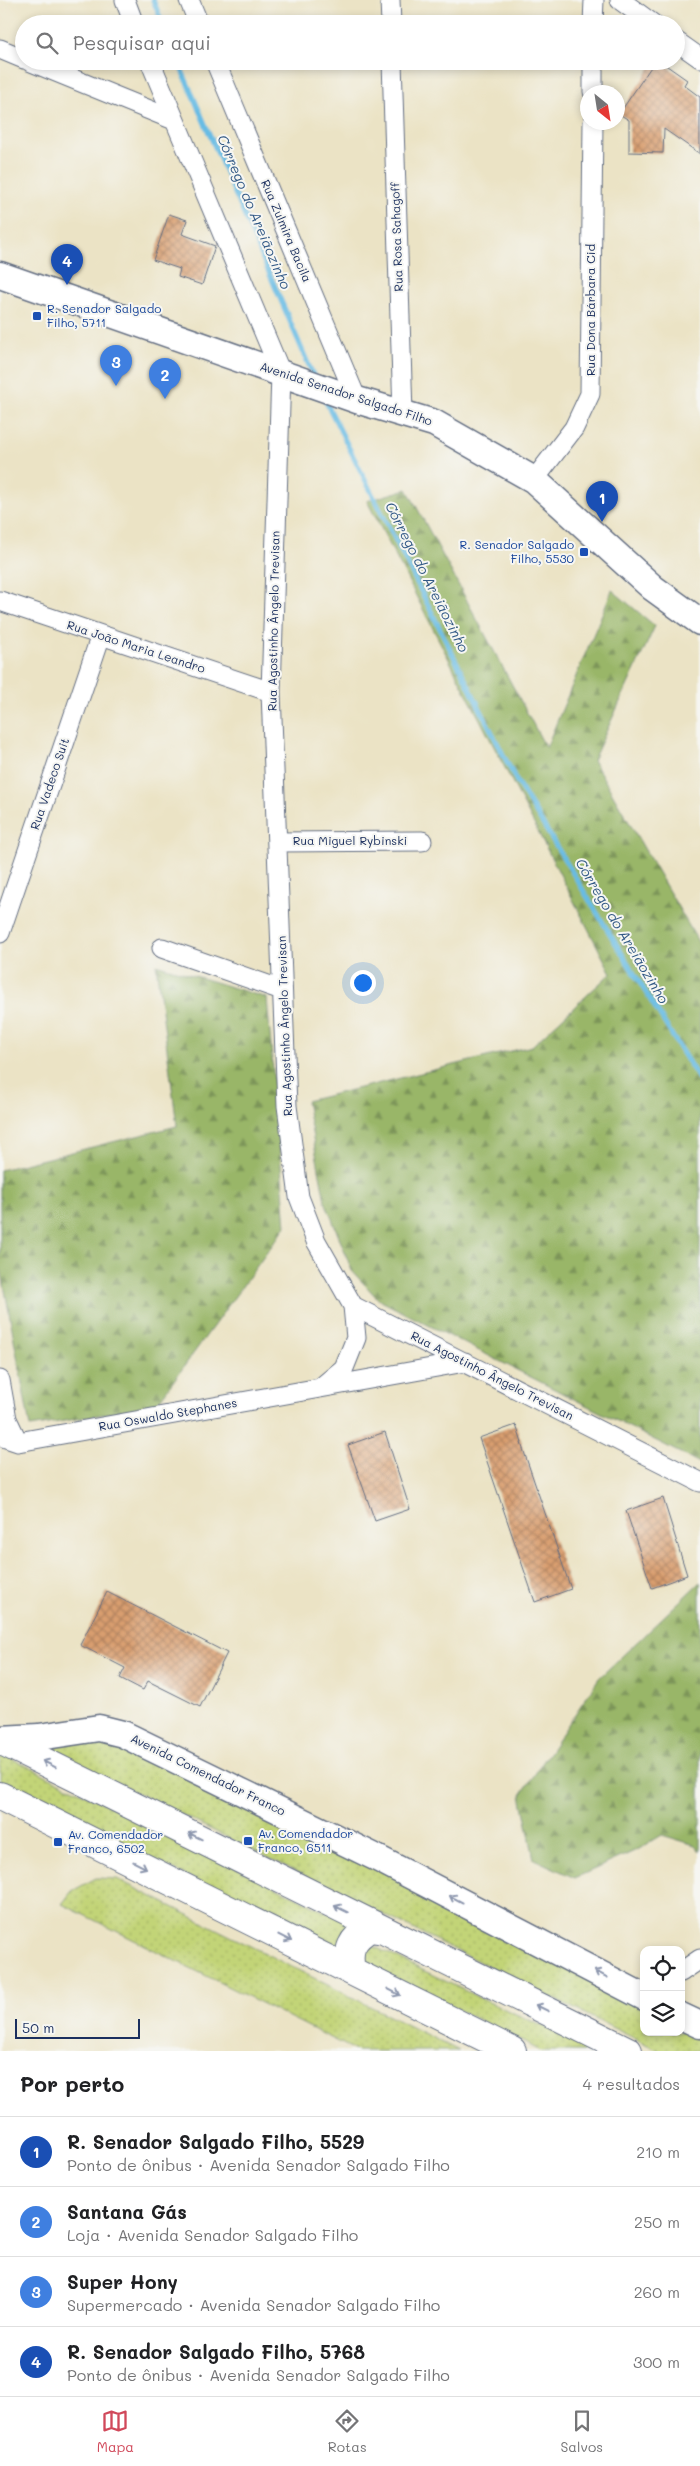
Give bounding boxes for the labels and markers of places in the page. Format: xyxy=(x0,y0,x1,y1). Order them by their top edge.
pin: 4 xyxy=(51,244,83,285)
place label: R. Senador Salgado Filho, 5711 xyxy=(47,300,161,330)
marker: R. Senador Salgado Filho, 5711 xyxy=(31,310,43,322)
pin: 3 xyxy=(100,345,132,386)
pin: 2 xyxy=(149,358,181,399)
pin: 1 xyxy=(586,481,618,522)
place label: R. Senador Salgado Filho, 5530 xyxy=(460,536,575,566)
marker: R. Senador Salgado Filho, 5530 xyxy=(578,546,590,558)
place label: Av. Comendador Franco, 6511 xyxy=(258,1825,353,1855)
place label: Av. Comendador Franco, 6502 xyxy=(68,1826,163,1856)
marker: Av. Comendador Franco, 6511 xyxy=(242,1835,254,1847)
marker: Av. Comendador Franco, 6502 xyxy=(52,1836,64,1848)

